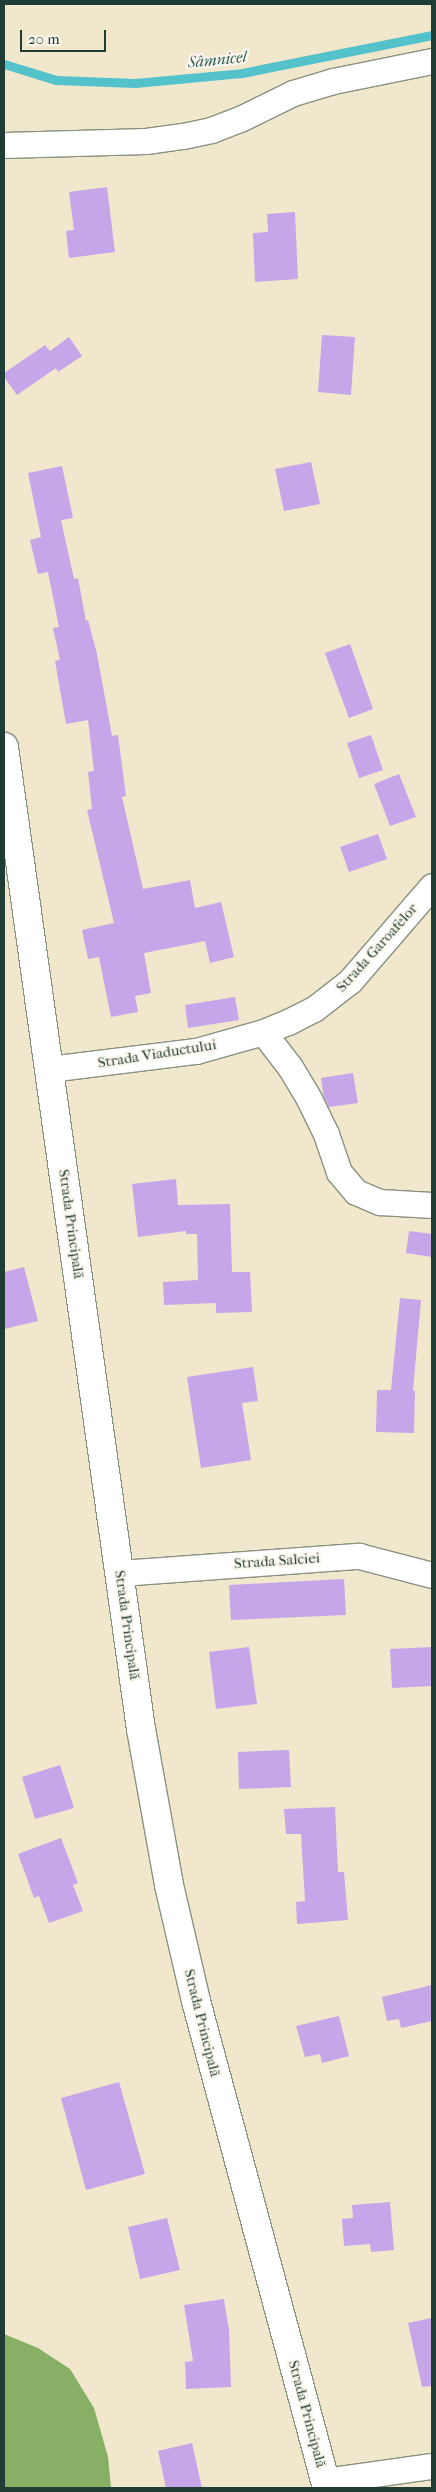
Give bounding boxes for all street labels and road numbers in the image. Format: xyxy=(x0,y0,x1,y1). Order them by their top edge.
street label: Strada Garoafelor xyxy=(332,900,422,996)
street label: Strada Viaductului xyxy=(96,1036,218,1072)
street label: Strada Principală xyxy=(54,1168,88,1280)
street label: Strada Salciei xyxy=(233,1549,321,1573)
street label: Strada Principală xyxy=(110,1569,144,1681)
street label: Strada Principală xyxy=(180,1967,224,2079)
street label: Strada Principală xyxy=(284,2358,330,2470)

